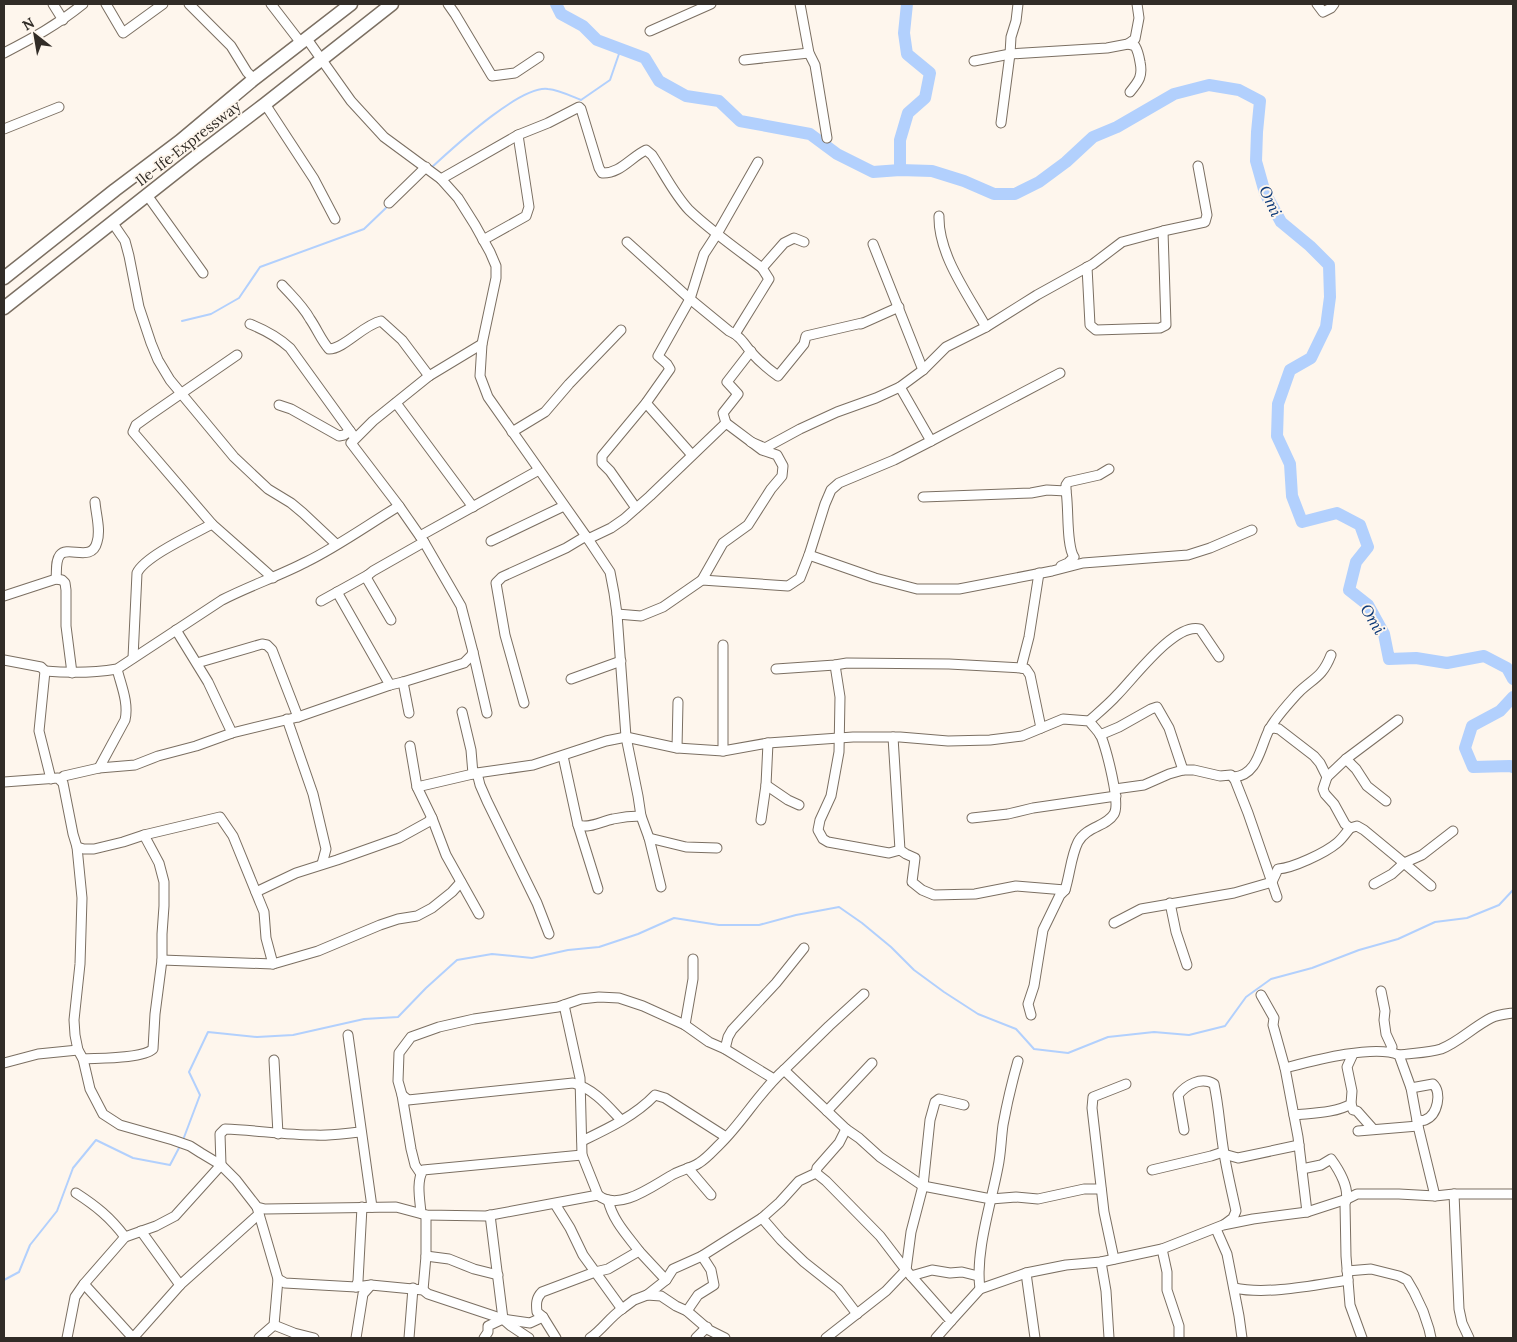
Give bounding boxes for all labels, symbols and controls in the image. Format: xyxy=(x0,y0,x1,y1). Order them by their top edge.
north arrow xyxy=(10,10,60,60)
text: N xyxy=(19,13,38,34)
street label: Ile-Ife Expressway xyxy=(132,96,244,190)
water label: Omi xyxy=(1255,182,1287,220)
water label: Omi xyxy=(1356,600,1390,638)

